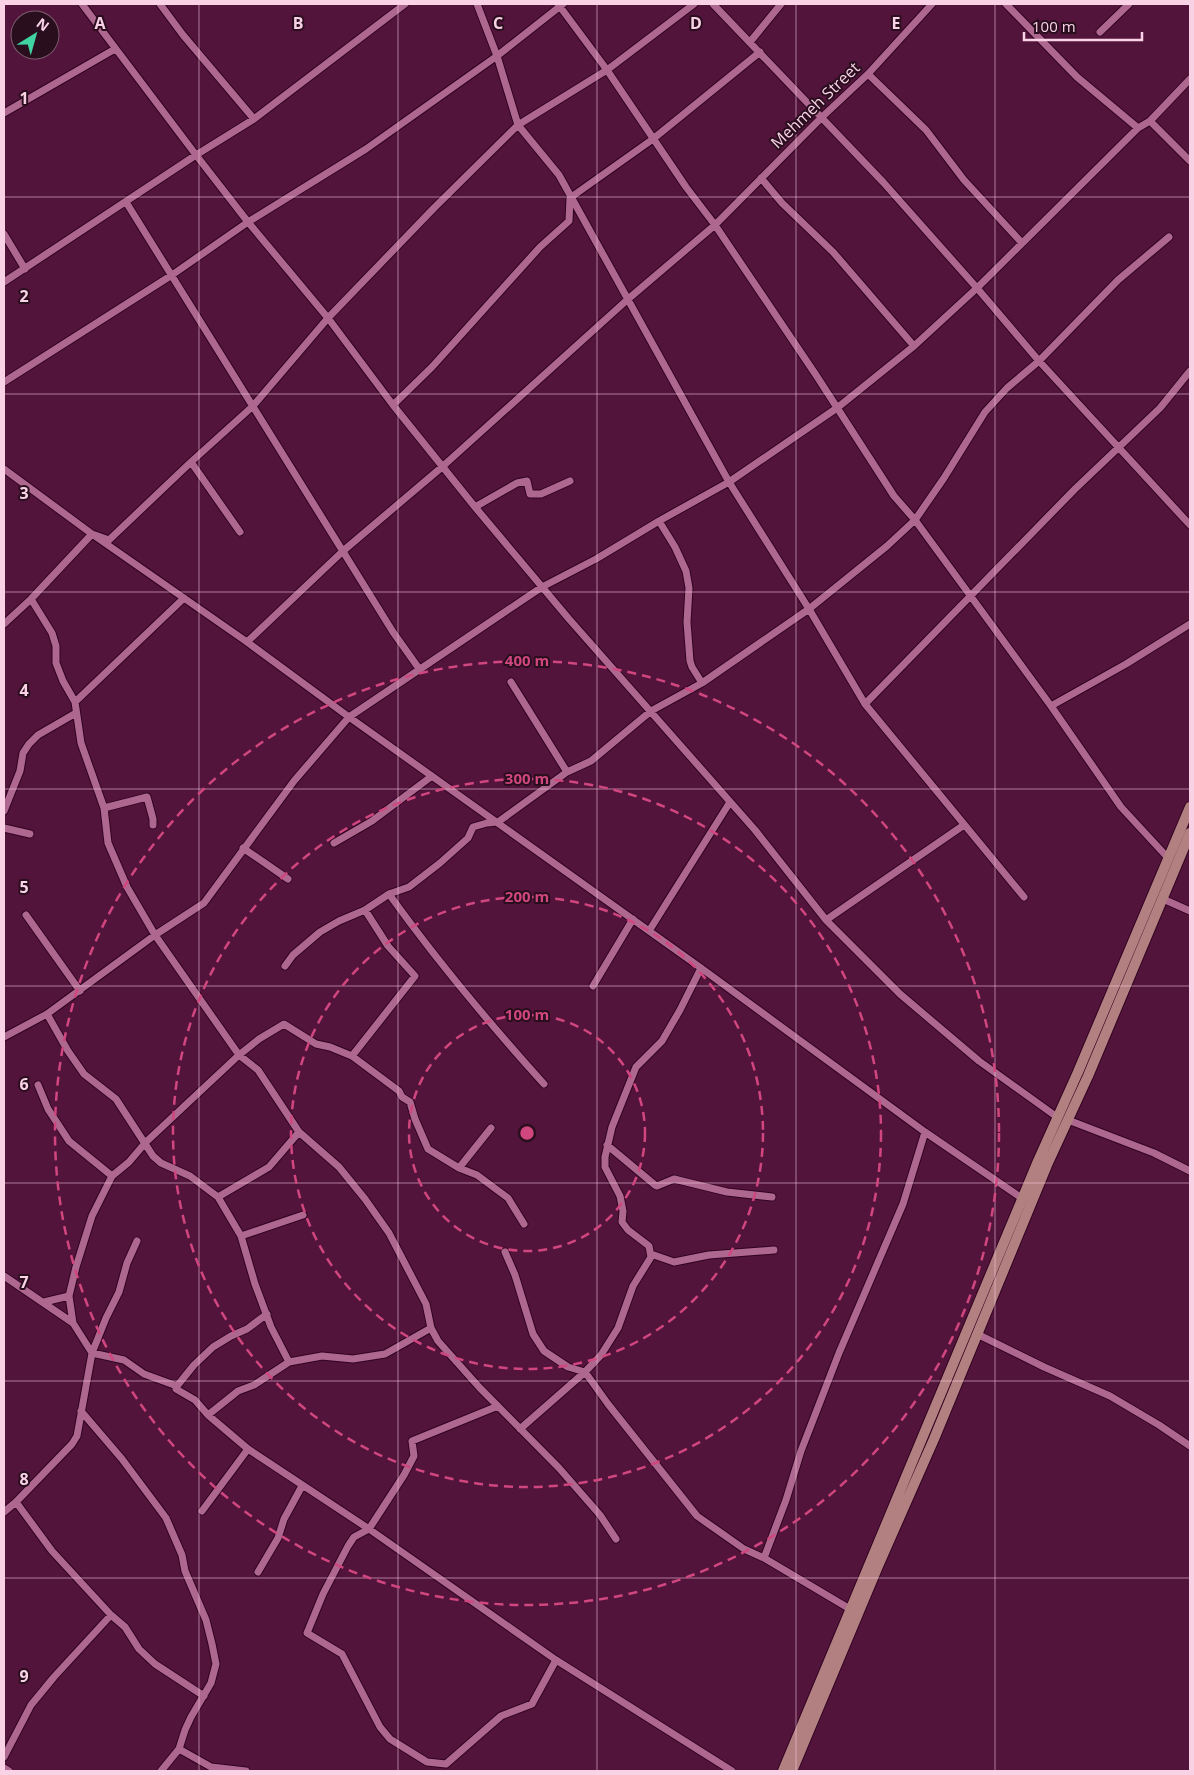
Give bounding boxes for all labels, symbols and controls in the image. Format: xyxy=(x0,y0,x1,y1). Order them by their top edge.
north arrow xyxy=(10,10,60,60)
scale bar xyxy=(1024,10,1142,42)
text: A xyxy=(94,12,106,34)
text: B xyxy=(293,12,303,34)
text: C xyxy=(493,12,503,34)
text: D xyxy=(690,12,702,34)
text: E xyxy=(892,12,901,34)
text: N xyxy=(33,13,53,35)
text: 100 m xyxy=(1032,16,1076,36)
street label: Mehmeh Street xyxy=(766,57,864,153)
text: 1 xyxy=(19,87,29,109)
text: 2 xyxy=(19,285,29,307)
text: 3 xyxy=(19,482,29,504)
text: 400 m xyxy=(505,650,549,670)
text: 4 xyxy=(19,679,29,701)
text: 300 m xyxy=(505,768,549,788)
text: 5 xyxy=(19,876,29,898)
text: 200 m xyxy=(505,886,549,906)
text: 100 m xyxy=(505,1004,549,1024)
text: 6 xyxy=(19,1073,29,1095)
centre of rings xyxy=(518,1124,536,1142)
text: 7 xyxy=(19,1271,29,1293)
text: 8 xyxy=(19,1468,29,1490)
text: 9 xyxy=(19,1665,29,1687)

